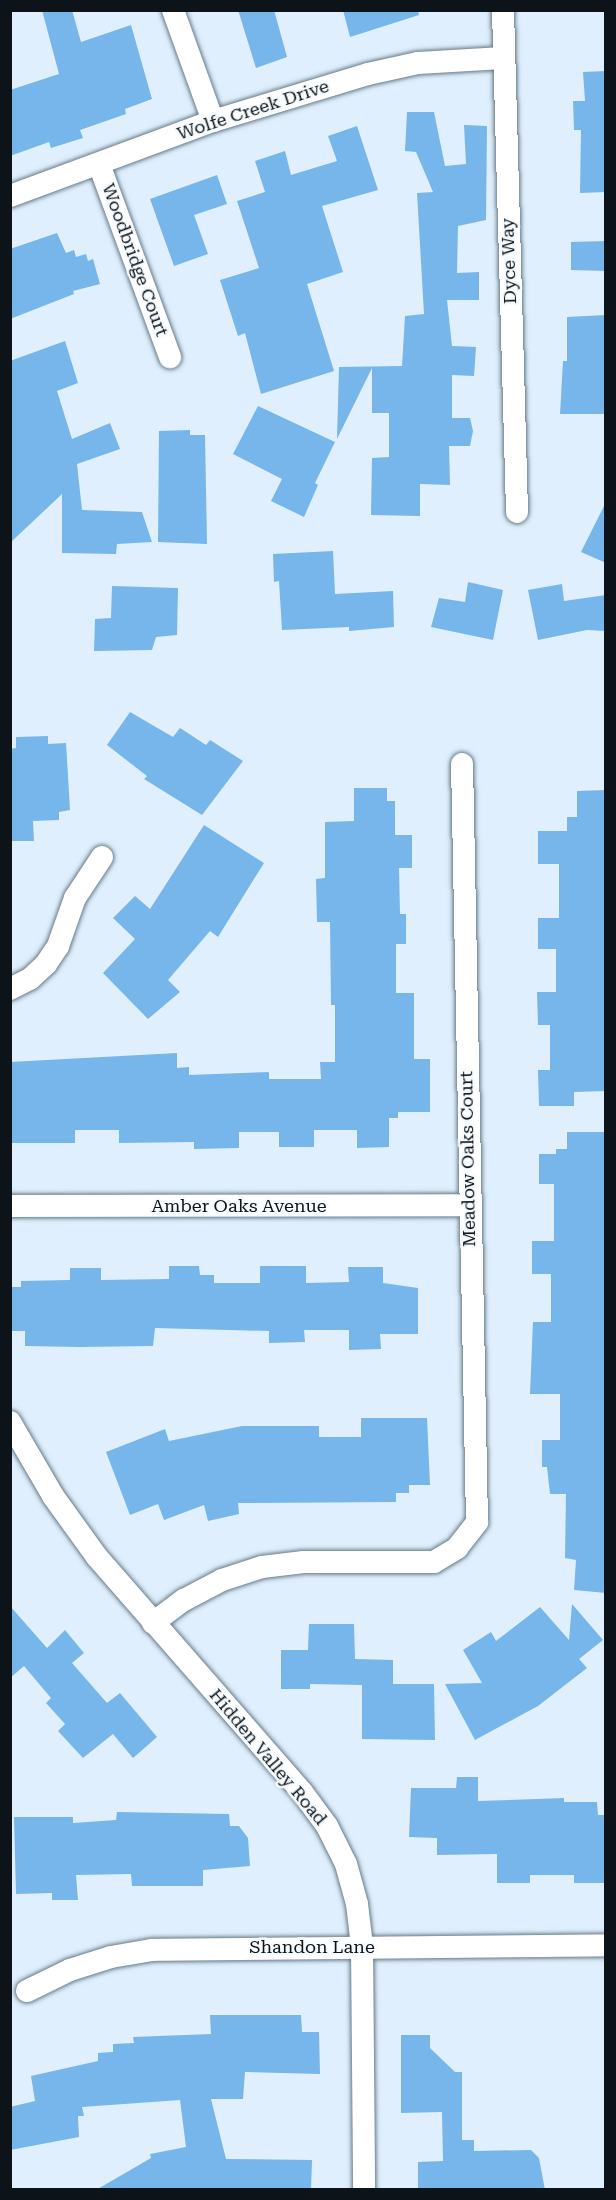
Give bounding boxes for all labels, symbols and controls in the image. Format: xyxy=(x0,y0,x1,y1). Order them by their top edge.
street label: Wolfe Creek Drive xyxy=(174,75,332,145)
street label: Woodbridge Court xyxy=(97,181,173,339)
street label: Dyce Way xyxy=(497,218,521,304)
street label: Meadow Oaks Court xyxy=(456,1071,480,1247)
street label: Amber Oaks Avenue xyxy=(151,1195,327,1217)
street label: Hidden Valley Road xyxy=(205,1684,331,1830)
street label: Shandon Lane xyxy=(249,1936,375,1958)

